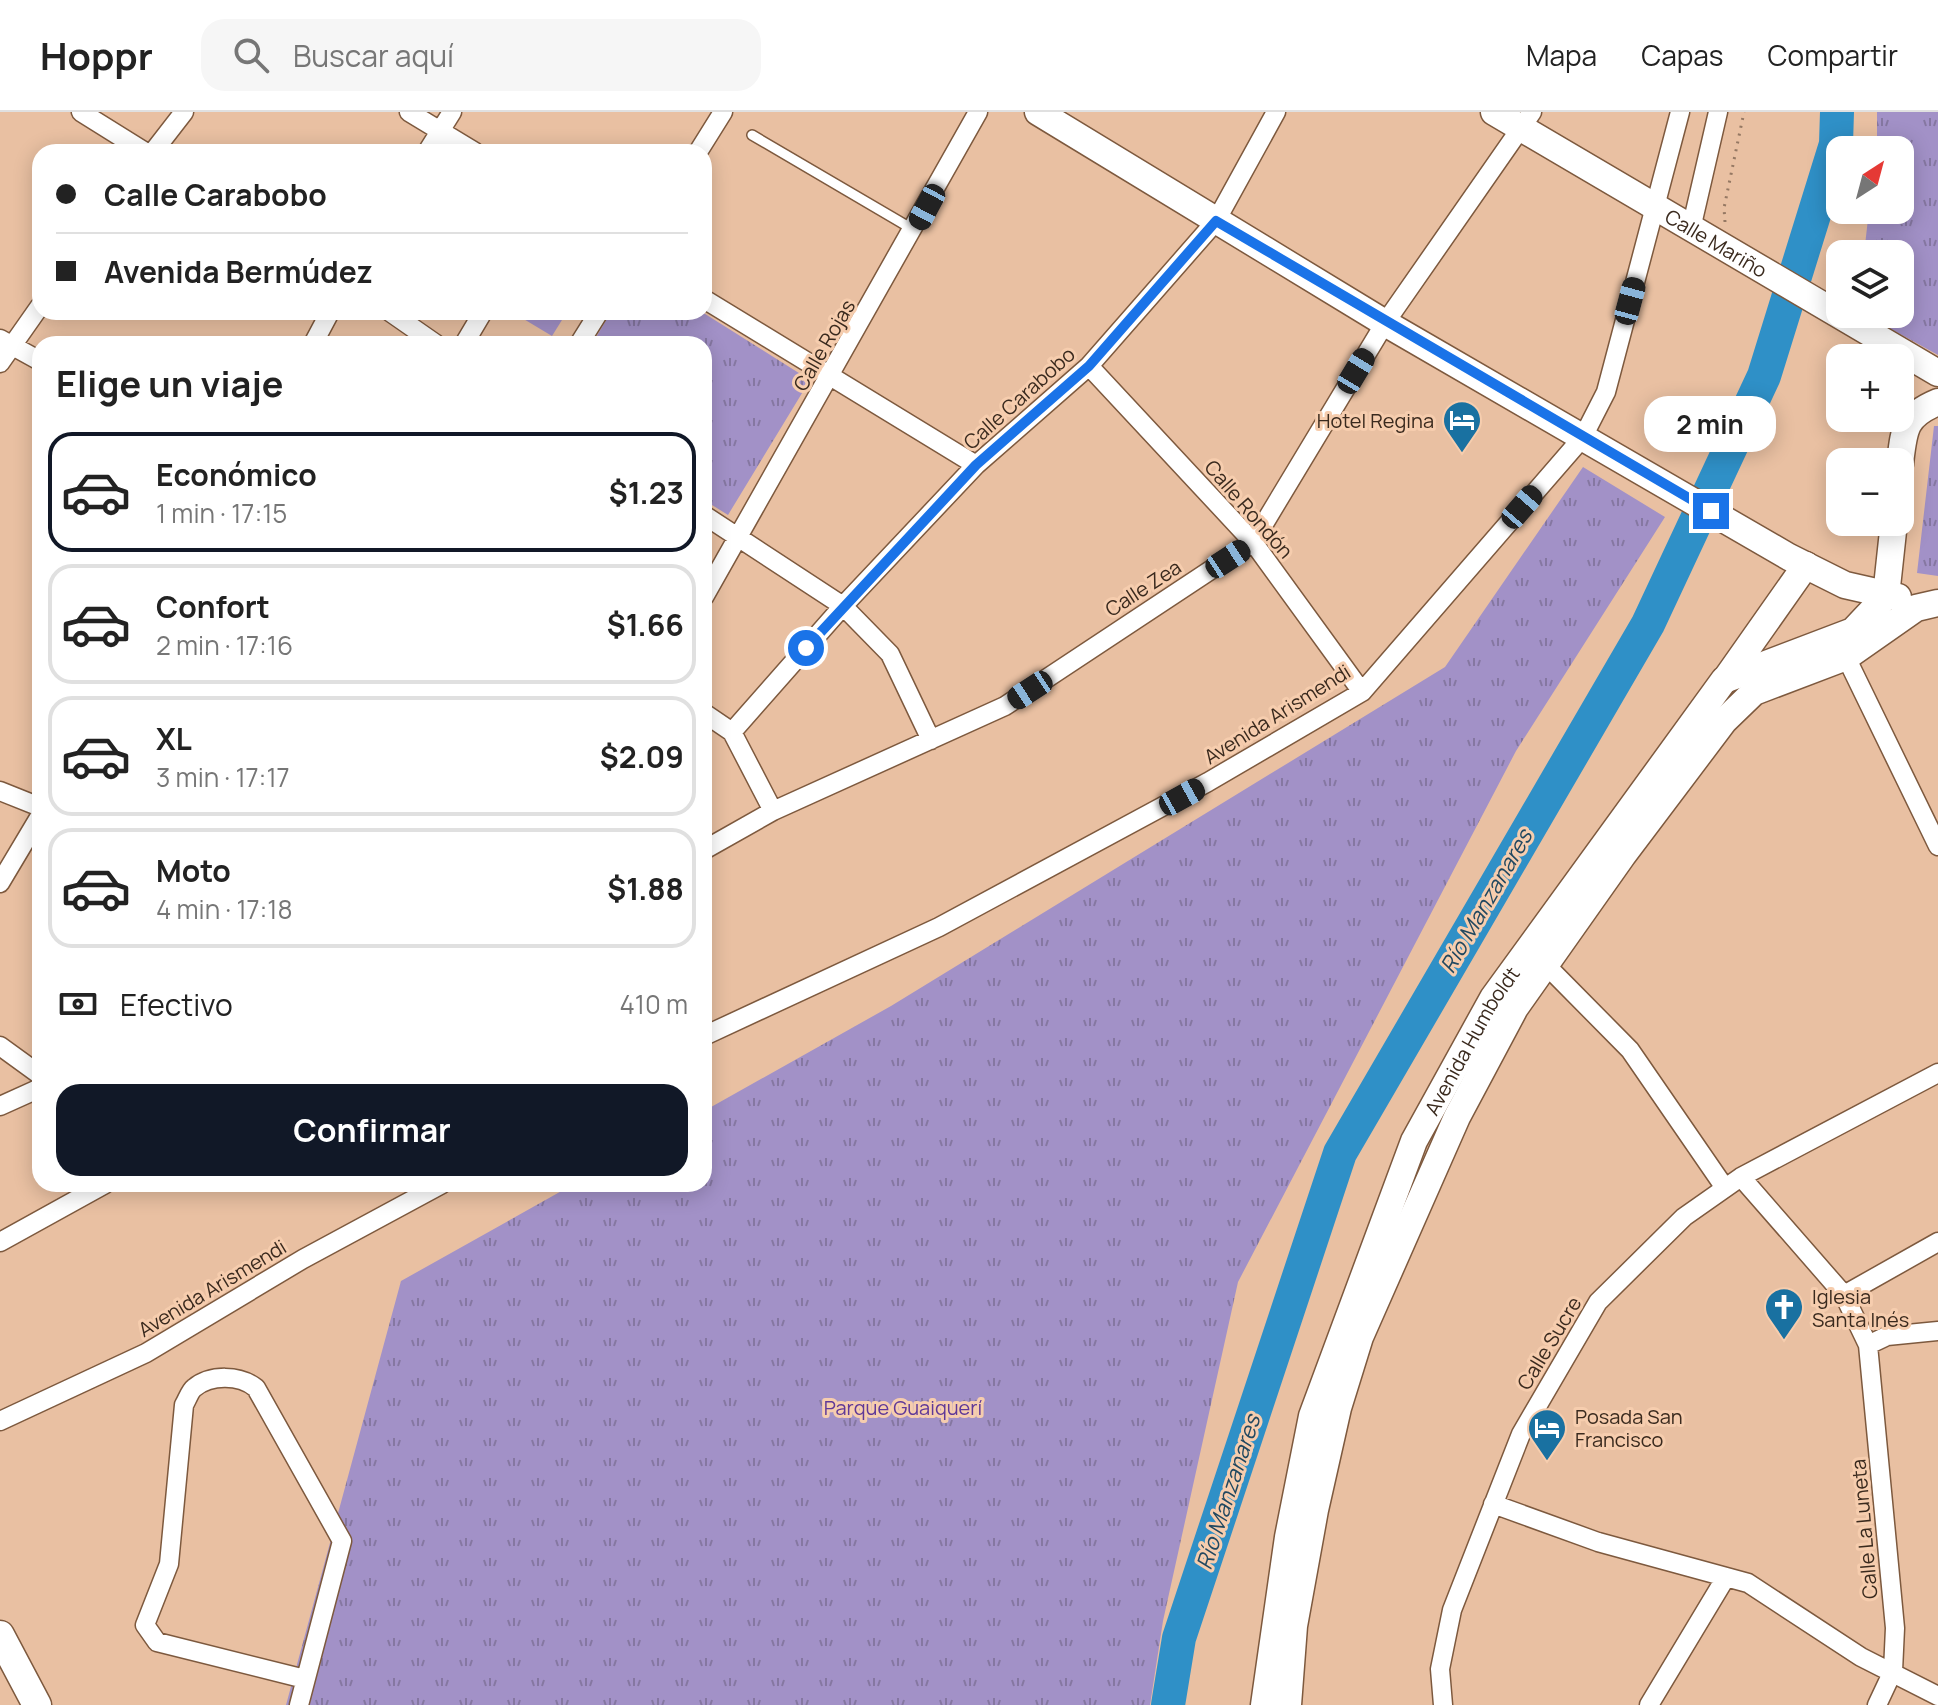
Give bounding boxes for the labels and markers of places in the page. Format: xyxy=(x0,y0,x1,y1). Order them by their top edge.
hotel icon: Hotel Regina xyxy=(1441,399,1483,454)
place label: Hotel Regina xyxy=(1317,407,1434,434)
place label: Iglesia Santa Inés xyxy=(1812,1283,1909,1333)
church icon: Iglesia Santa Inés xyxy=(1763,1286,1805,1341)
place label: Posada San Francisco xyxy=(1575,1403,1683,1453)
hotel icon: Posada San Francisco xyxy=(1526,1407,1568,1462)

